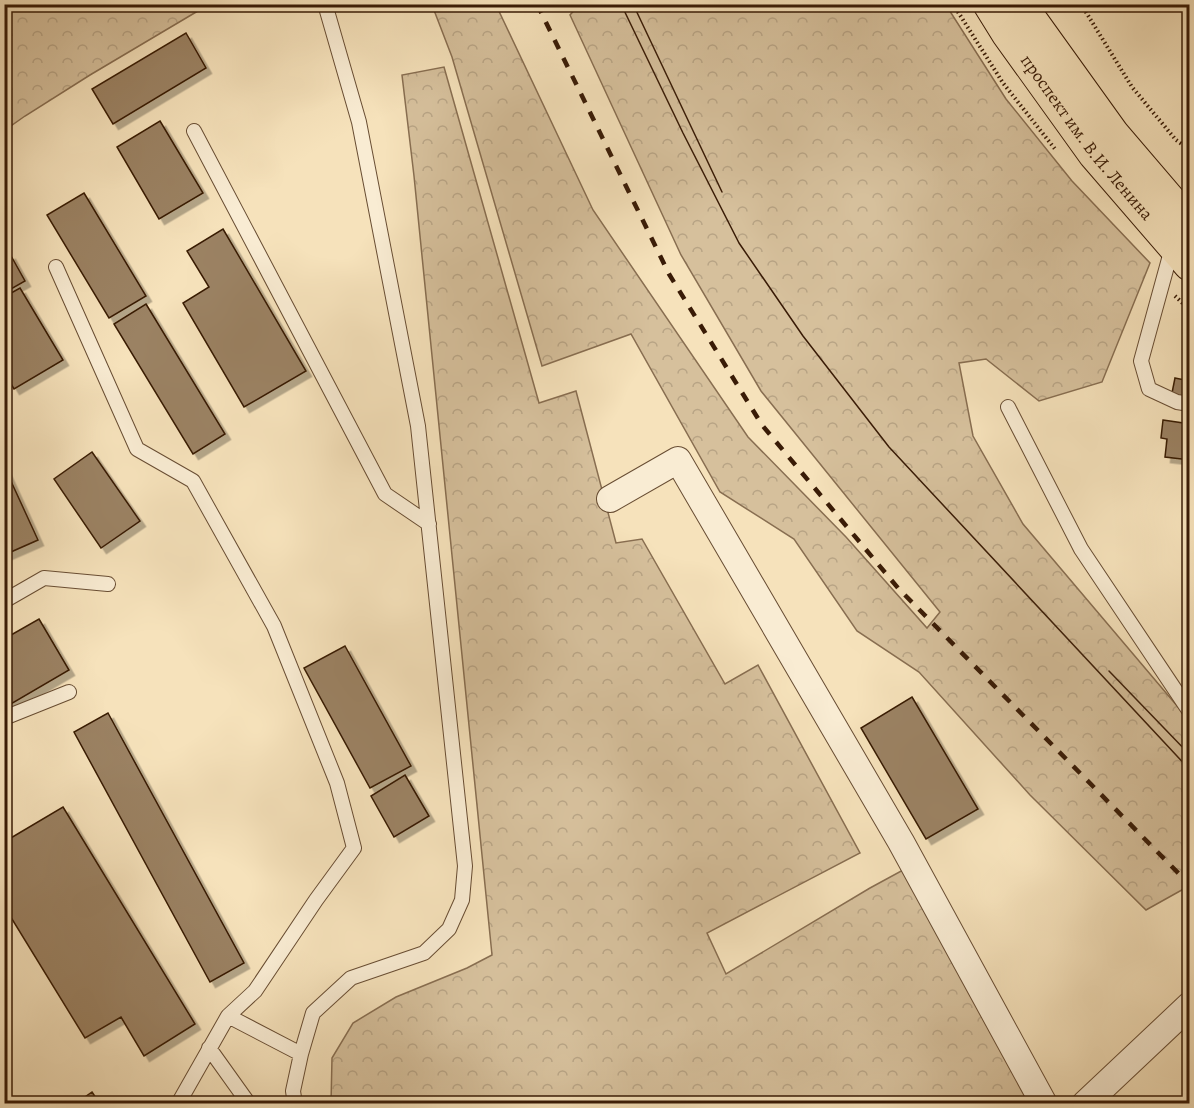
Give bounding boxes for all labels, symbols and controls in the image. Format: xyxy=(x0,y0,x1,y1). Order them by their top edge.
street label: проспект им. В.И. Ленина xyxy=(1015,49,1159,226)

